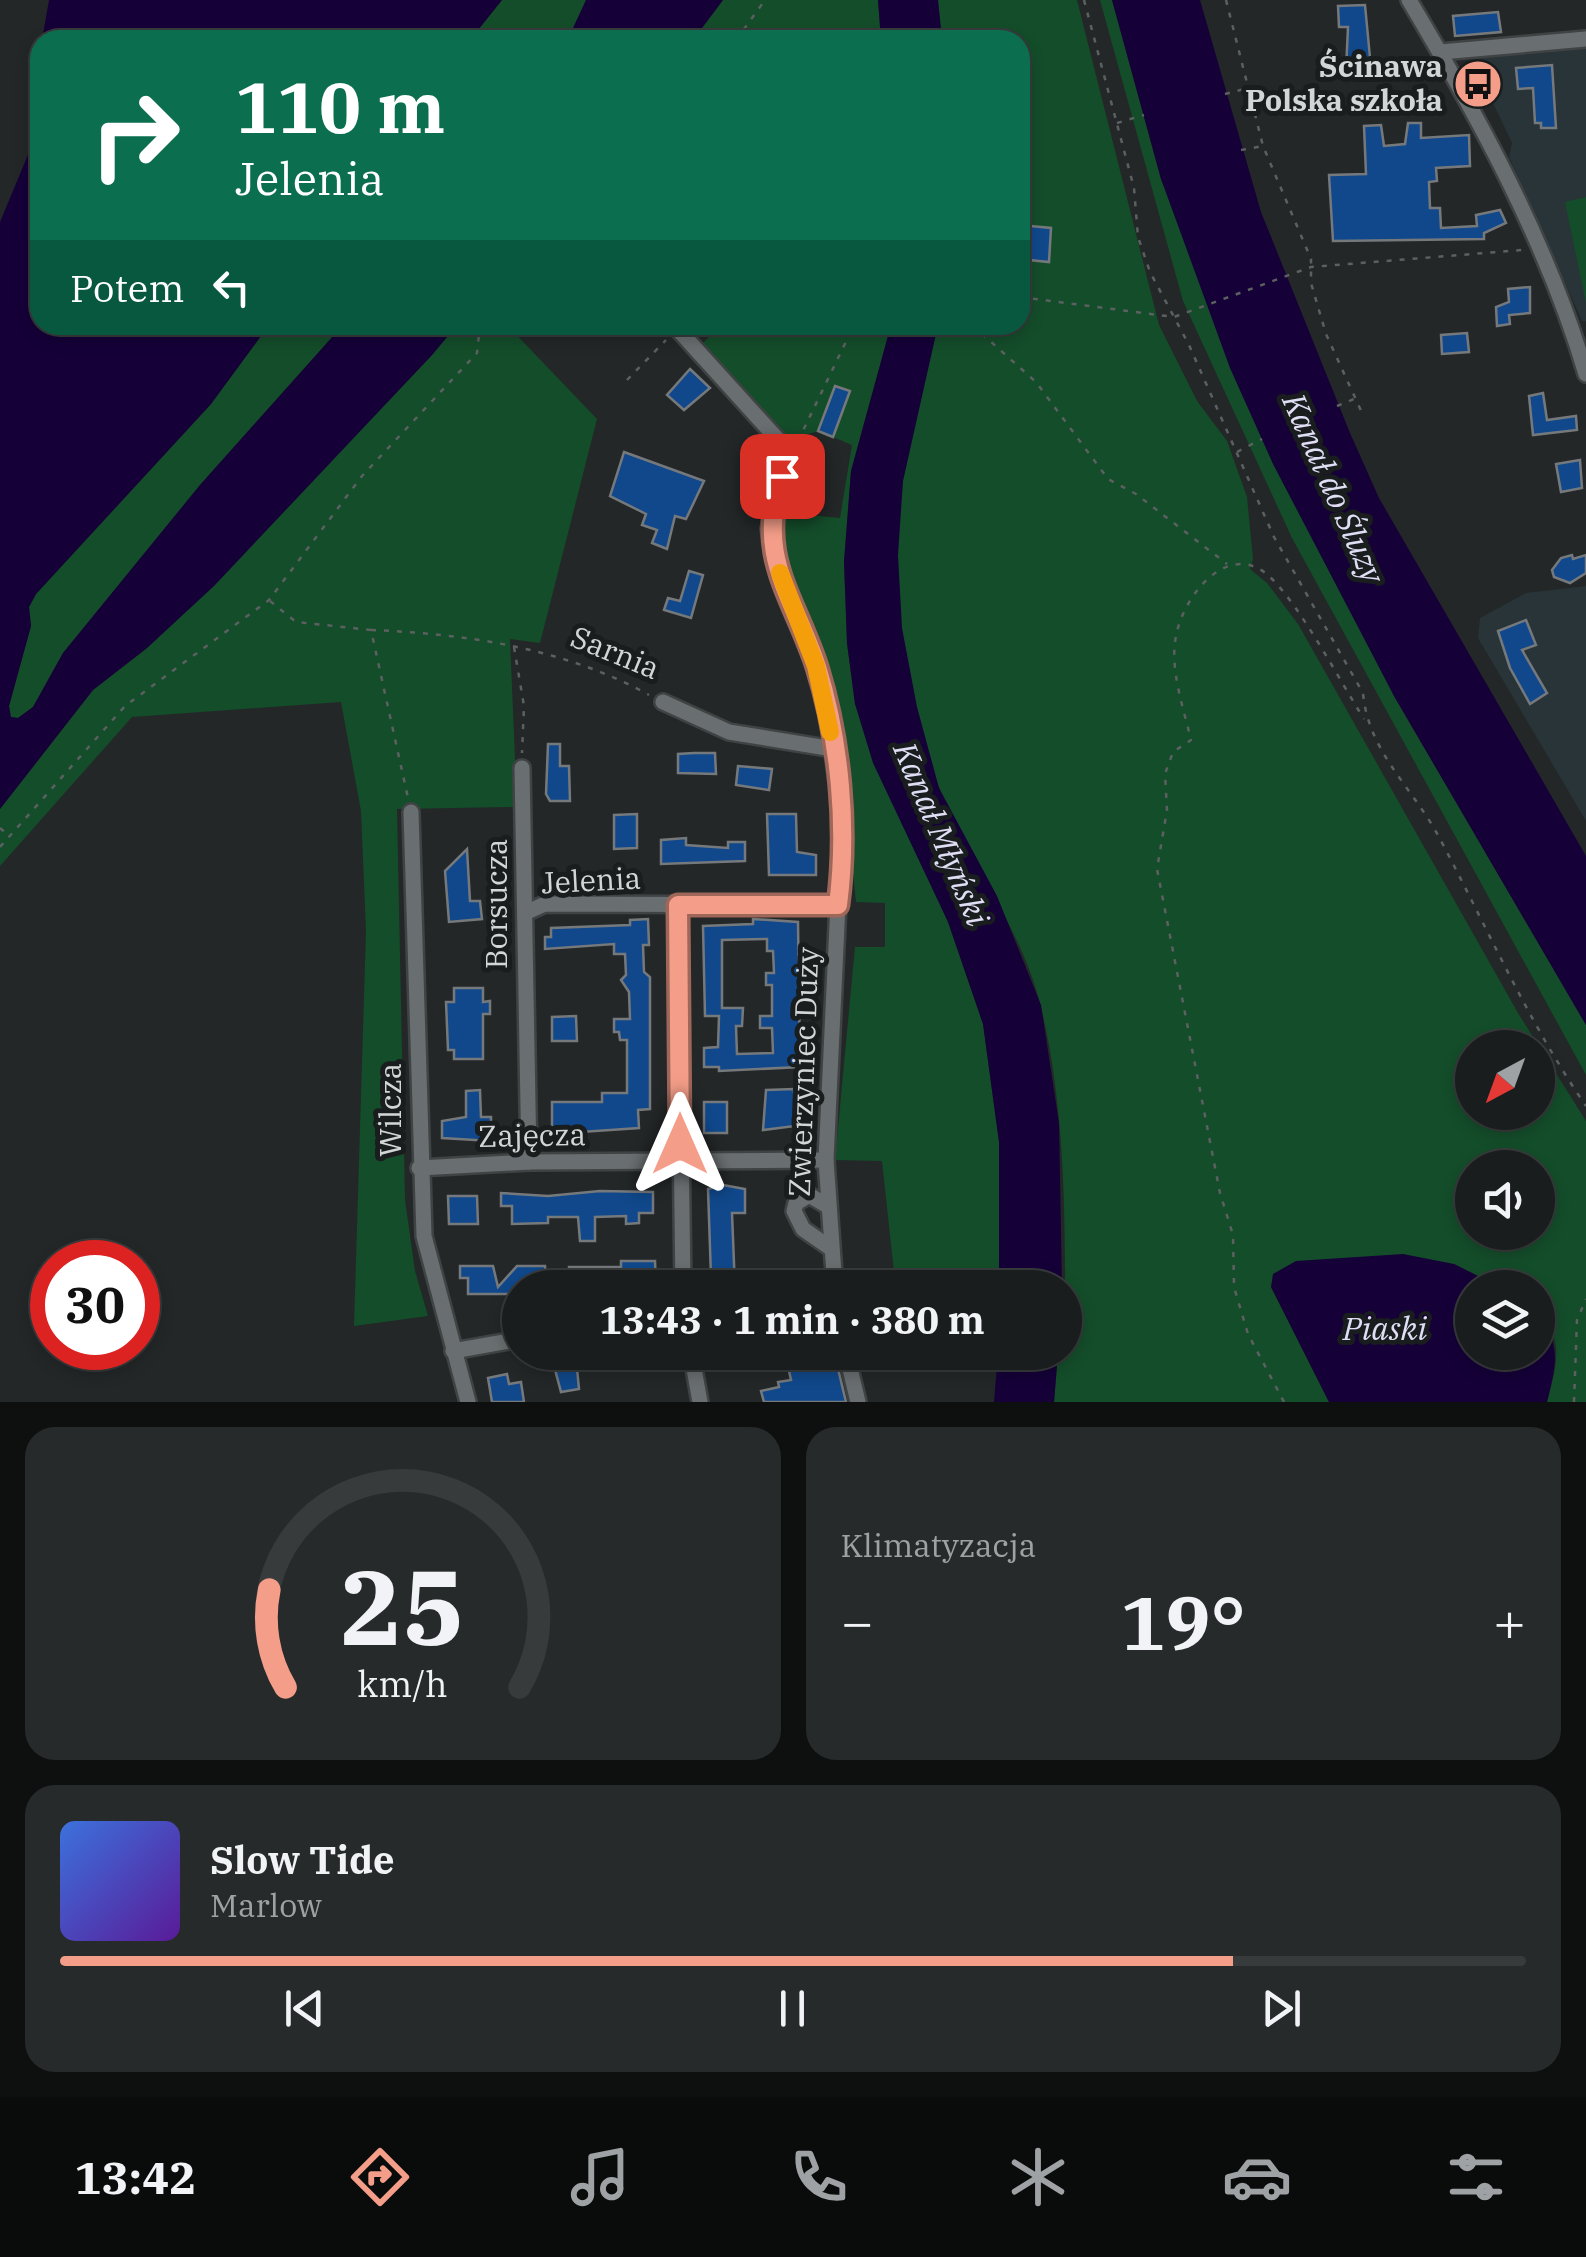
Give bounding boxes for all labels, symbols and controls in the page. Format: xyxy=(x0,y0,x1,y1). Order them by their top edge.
place label: Ścinawa Polska szkoła xyxy=(1245,46,1443,119)
bus stop icon: Ścinawa Polska szkoła xyxy=(1452,58,1504,110)
text: 110 m xyxy=(235,61,445,152)
icon: right xyxy=(70,70,200,200)
text: Jelenia xyxy=(235,149,384,207)
icon: left xyxy=(204,260,259,315)
text: Potem xyxy=(70,263,184,312)
water label: Kanał do Śluzy xyxy=(1273,385,1395,591)
pin xyxy=(740,434,825,519)
icon: arrive xyxy=(755,449,810,504)
street label: Sarnia xyxy=(565,616,666,687)
water label: Kanał Młyński xyxy=(884,735,1000,932)
street label: Borsucza xyxy=(476,839,515,969)
street label: Jelenia xyxy=(540,857,642,902)
street label: Zwierzyniec Duży xyxy=(779,946,826,1198)
north arrow xyxy=(1455,1030,1555,1130)
map controls xyxy=(1455,1030,1555,1370)
street label: Wilcza xyxy=(370,1063,409,1157)
position arrow xyxy=(628,1092,732,1196)
street label: Zajęcza xyxy=(478,1114,586,1155)
button: sound xyxy=(1455,1150,1555,1250)
speed limit sign: 30 xyxy=(30,1240,160,1370)
button: layers xyxy=(1455,1270,1555,1370)
text: 13:43 · 1 min · 380 m xyxy=(599,1295,985,1344)
water label: Piaski xyxy=(1342,1307,1428,1349)
text: Klimatyzacja xyxy=(841,1524,1036,1566)
text: 25 xyxy=(340,1538,465,1674)
text: 19° xyxy=(1121,1573,1246,1671)
text: − xyxy=(841,1586,874,1657)
text: + xyxy=(1493,1586,1526,1657)
text: km/h xyxy=(358,1660,448,1707)
text: Slow Tide xyxy=(210,1835,395,1884)
text: Marlow xyxy=(210,1884,322,1926)
icon: previous xyxy=(277,1981,332,2036)
icon: pause xyxy=(765,1981,820,2036)
icon: next xyxy=(1254,1981,1309,2036)
icon: directions xyxy=(345,2142,415,2212)
icon: music xyxy=(565,2142,635,2212)
icon: phone xyxy=(784,2142,854,2212)
icon: climate xyxy=(1003,2142,1073,2212)
icon: car xyxy=(1222,2142,1292,2212)
icon: filters xyxy=(1441,2142,1511,2212)
text: 13:42 xyxy=(75,2148,196,2206)

